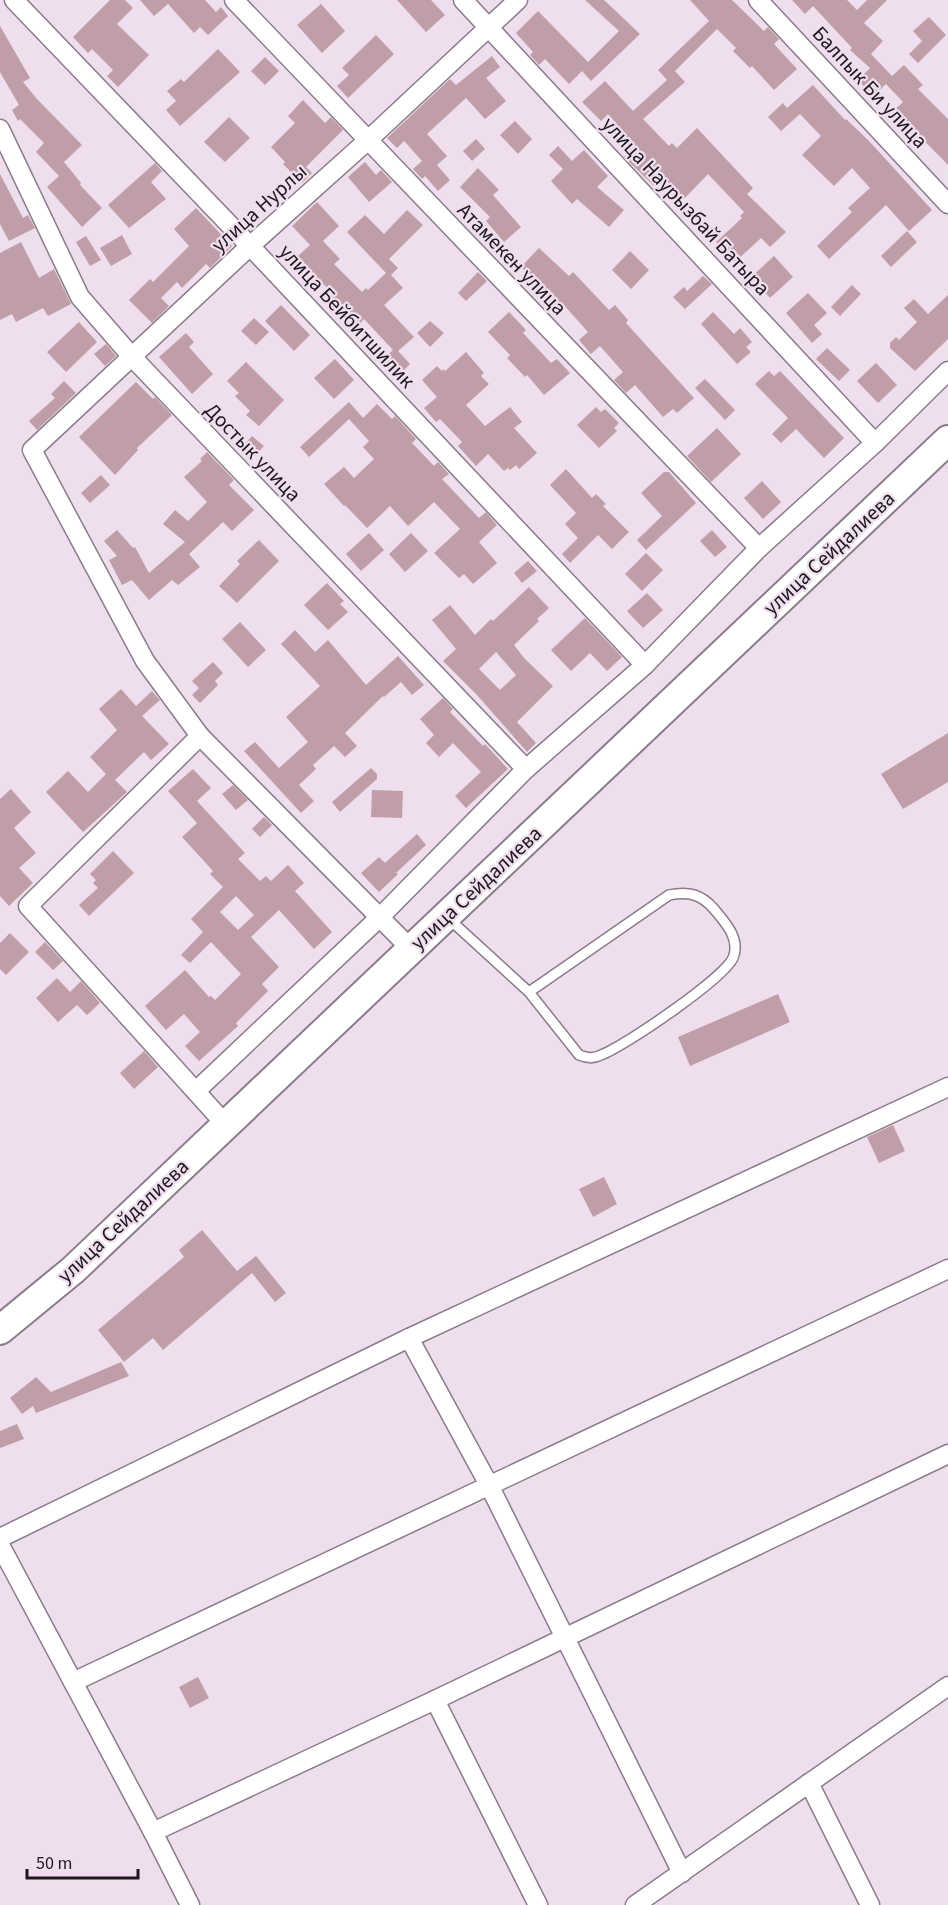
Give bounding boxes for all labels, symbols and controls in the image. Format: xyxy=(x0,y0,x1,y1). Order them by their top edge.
street label: Балпык Би улица xyxy=(805,19,935,155)
street label: улица Наурызбай Батыра xyxy=(595,110,777,302)
street label: улица Нурлы xyxy=(204,157,314,259)
street label: Атамекен улица xyxy=(450,196,574,322)
street label: улица Бейбитшилик xyxy=(272,237,422,395)
street label: Достык улица xyxy=(198,396,308,508)
street label: улица Сейдалиева xyxy=(757,484,901,622)
street label: улица Сейдалиева xyxy=(404,819,548,957)
street label: улица Сейдалиева xyxy=(51,1152,195,1290)
scale bar xyxy=(27,1842,138,1880)
text: 50 m xyxy=(36,1851,72,1876)

